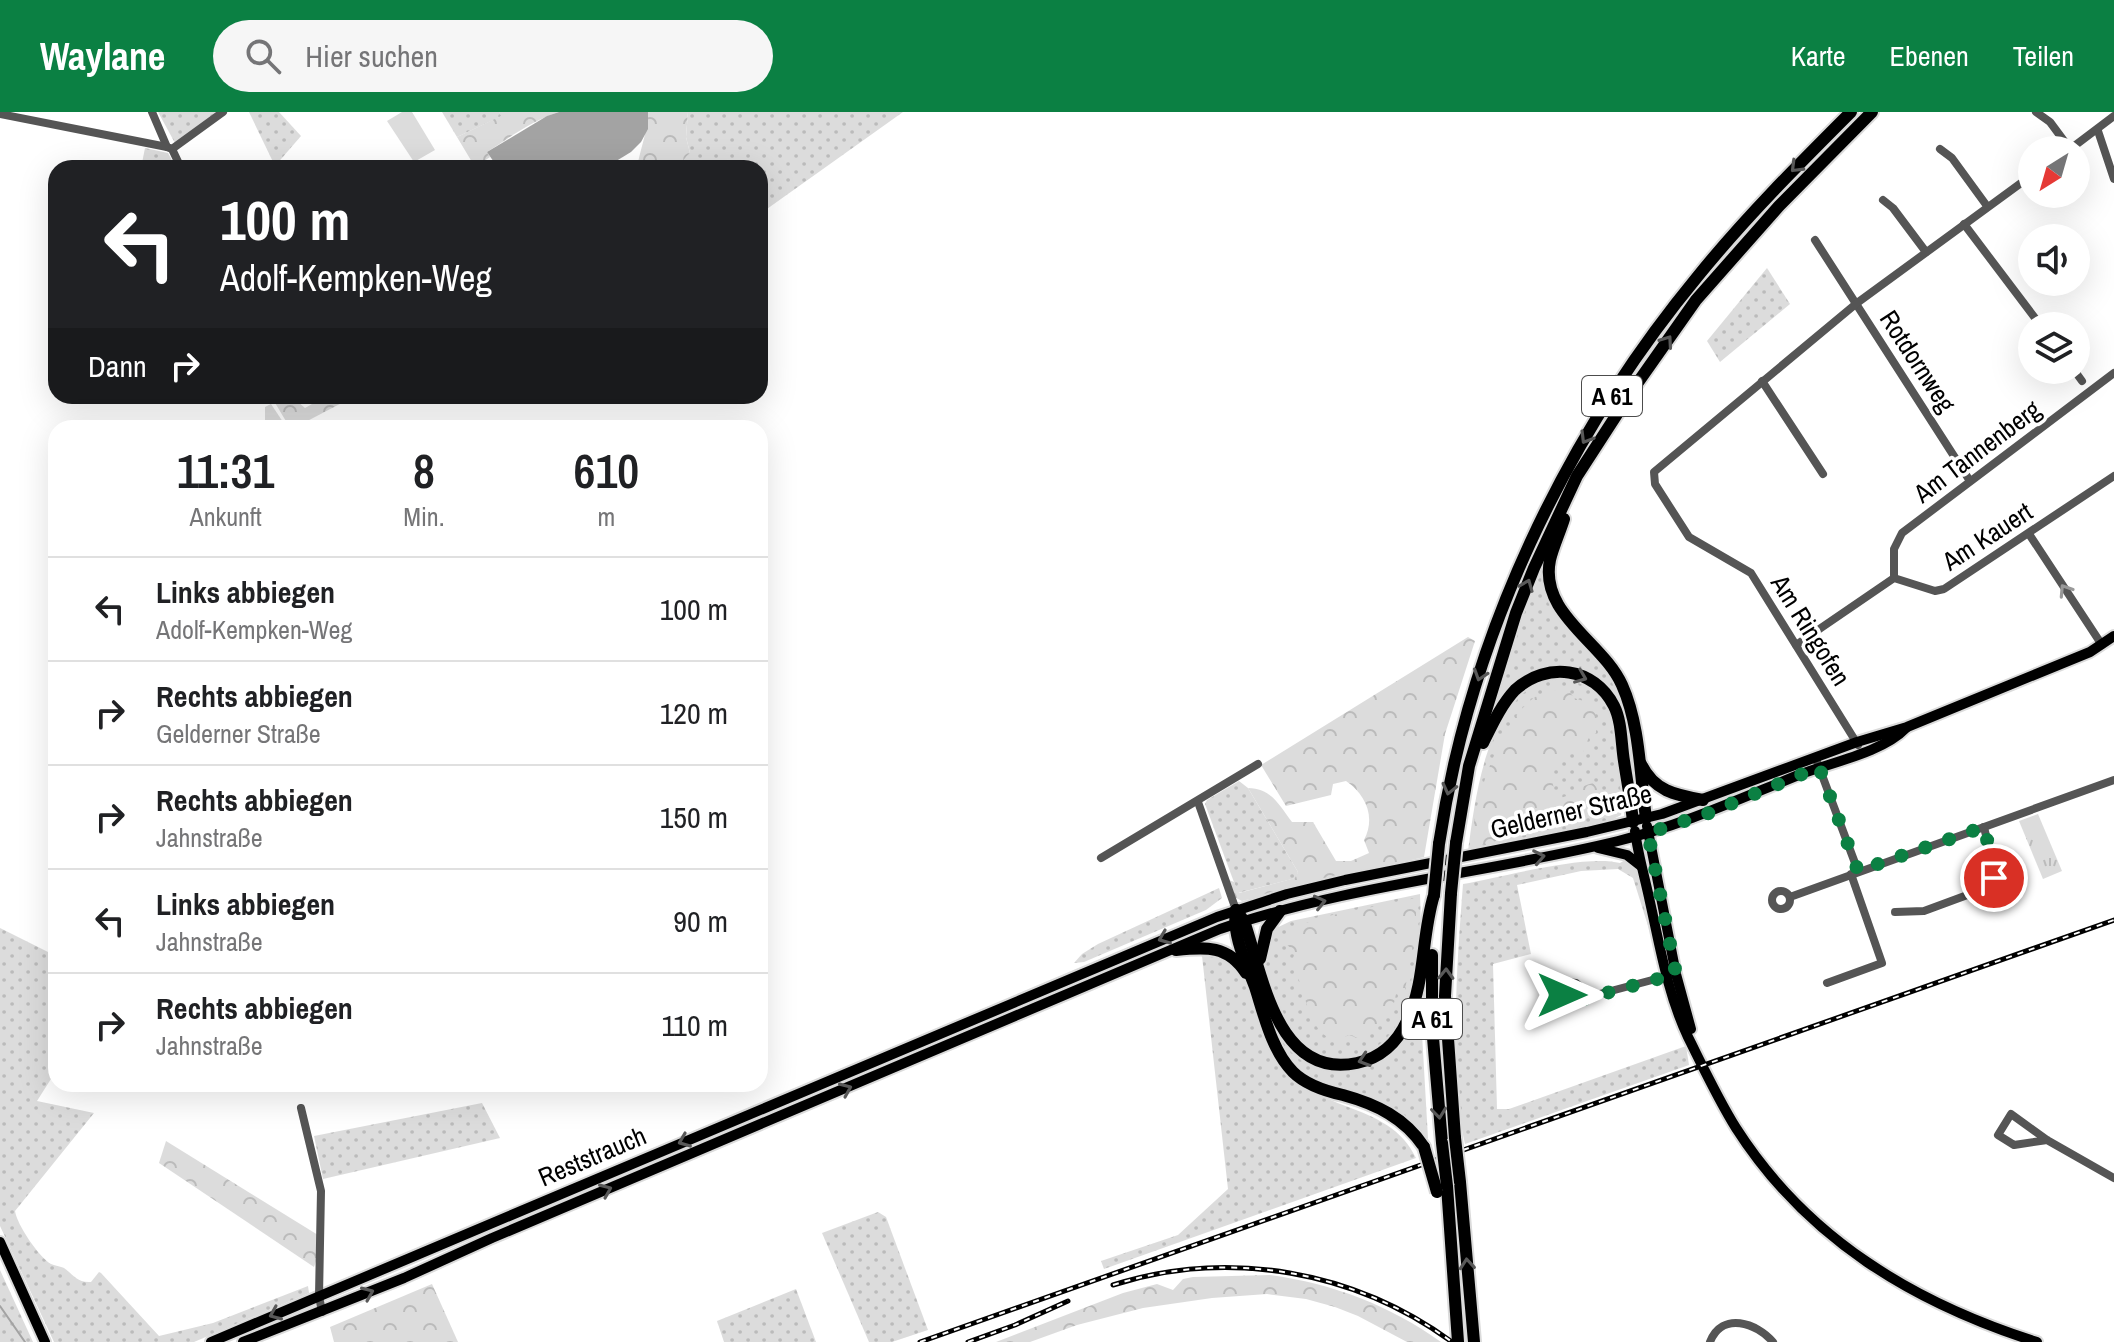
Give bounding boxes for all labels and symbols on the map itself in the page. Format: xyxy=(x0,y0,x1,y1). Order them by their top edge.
north arrow xyxy=(2018,136,2090,208)
one-way arrow xyxy=(1791,158,1805,172)
street label: Rotdornweg xyxy=(1872,303,1964,419)
one-way arrow xyxy=(1657,336,1672,350)
road number: A 61 xyxy=(1582,376,1642,416)
street label: Am Tannenberg xyxy=(1906,392,2048,511)
one-way arrow xyxy=(1580,429,1595,444)
street label: Am Kauert xyxy=(1934,494,2039,579)
street label: Am Ringofen xyxy=(1763,567,1859,692)
one-way arrow xyxy=(1517,579,1534,593)
one-way arrow xyxy=(2060,584,2075,598)
one-way arrow xyxy=(1474,667,1490,681)
one-way arrow xyxy=(1574,667,1588,684)
street label: Gelderner Straße xyxy=(1487,775,1655,847)
one-way arrow xyxy=(1441,781,1458,795)
pin xyxy=(1960,844,2028,912)
one-way arrow xyxy=(1533,850,1546,867)
one-way arrow xyxy=(1313,894,1326,911)
one-way arrow xyxy=(1158,929,1172,945)
position arrow xyxy=(1520,953,1604,1037)
one-way arrow xyxy=(1437,967,1455,980)
road number: A 61 xyxy=(1402,999,1462,1039)
one-way arrow xyxy=(1358,1051,1371,1067)
one-way arrow xyxy=(838,1082,852,1098)
one-way arrow xyxy=(1430,1107,1447,1120)
street label: Reststrauch xyxy=(533,1118,651,1194)
one-way arrow xyxy=(677,1132,692,1148)
one-way arrow xyxy=(598,1183,612,1199)
one-way arrow xyxy=(1459,1257,1476,1270)
one-way arrow xyxy=(360,1286,374,1302)
one-way arrow xyxy=(269,1305,283,1321)

